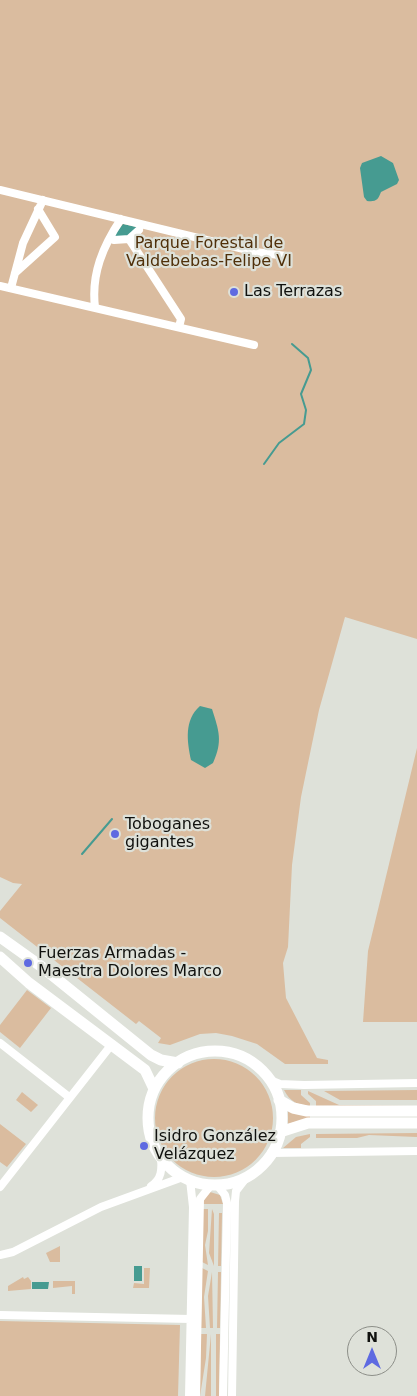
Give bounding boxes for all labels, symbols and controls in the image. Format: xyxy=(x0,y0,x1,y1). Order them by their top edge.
park label: Parque Forestal de Valdebebas-Felipe VI xyxy=(126,234,292,272)
place label: Las Terrazas xyxy=(244,282,342,302)
marker: Las Terrazas xyxy=(228,286,240,298)
place label: Toboganes gigantes xyxy=(125,815,210,853)
marker: Toboganes gigantes xyxy=(109,828,121,840)
place label: Fuerzas Armadas - Maestra Dolores Marco xyxy=(38,944,222,982)
marker: Fuerzas Armadas - Maestra Dolores Marco xyxy=(22,957,34,969)
place label: Isidro González Velázquez xyxy=(154,1127,276,1165)
marker: Isidro González Velázquez xyxy=(138,1140,150,1152)
north arrow xyxy=(347,1326,397,1376)
text: N xyxy=(366,1329,378,1345)

